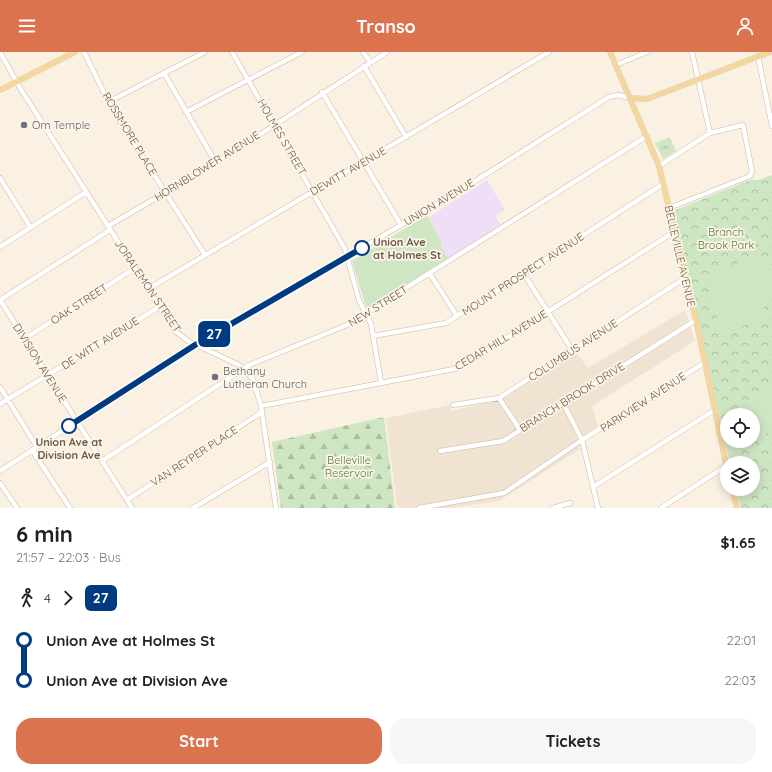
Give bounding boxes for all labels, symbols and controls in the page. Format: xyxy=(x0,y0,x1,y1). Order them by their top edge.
icon: menu xyxy=(16,15,38,37)
text: Transo xyxy=(356,15,416,38)
icon: person xyxy=(734,15,756,37)
street label: ROSSMORE PLACE xyxy=(100,90,160,178)
street label: HOLMES STREET xyxy=(254,96,310,178)
place label: Om Temple xyxy=(32,118,90,132)
marker: Om Temple xyxy=(19,120,29,130)
street label: HORNBLOWER AVENUE xyxy=(152,128,262,204)
street label: DEWITT AVENUE xyxy=(307,143,389,199)
street label: UNION AVENUE xyxy=(401,175,477,229)
street label: BELLEVILLE AVENUE xyxy=(661,204,699,308)
park label: Branch Brook Park xyxy=(698,225,754,252)
street label: MOUNT PROSPECT AVENUE xyxy=(459,229,587,319)
place label: Union Ave at Holmes St xyxy=(373,235,441,262)
street label: JORALEMON STREET xyxy=(112,237,185,335)
marker: Union Ave at Holmes St xyxy=(354,240,370,256)
street label: OAK STREET xyxy=(48,280,110,328)
street label: NEW STREET xyxy=(346,282,411,330)
street label: CEDAR HILL AVENUE xyxy=(452,307,550,373)
street label: DE WITT AVENUE xyxy=(59,313,141,373)
street label: COLUMBUS AVENUE xyxy=(526,316,620,384)
street label: DIVISION AVENUE xyxy=(10,321,70,405)
line badge: 27 xyxy=(196,321,232,347)
text: 27 xyxy=(206,325,222,343)
street label: BRANCH BROOK DRIVE xyxy=(517,359,627,435)
place label: Bethany Lutheran Church xyxy=(223,364,307,391)
street label: PARKVIEW AVENUE xyxy=(597,369,689,435)
marker: Bethany Lutheran Church xyxy=(210,372,220,382)
map controls xyxy=(720,408,760,496)
button: locate xyxy=(720,408,760,448)
marker: Union Ave at Division Ave xyxy=(61,418,77,434)
street label: VAN REYPER PLACE xyxy=(148,423,240,489)
place label: Union Ave at Division Ave xyxy=(35,435,103,462)
park label: Belleville Reservoir xyxy=(325,453,374,480)
button: layers xyxy=(720,456,760,496)
text: 6 min xyxy=(16,520,73,548)
text: $1.65 xyxy=(721,533,756,552)
text: 21:57 – 22:03 · Bus xyxy=(16,549,121,565)
icon: walk xyxy=(16,587,38,609)
icon: forward xyxy=(57,587,79,609)
text: 27 xyxy=(93,589,109,607)
text: 4 xyxy=(44,590,51,606)
text: Union Ave at Holmes St xyxy=(46,631,215,650)
text: 22:01 xyxy=(727,632,756,648)
text: Union Ave at Division Ave xyxy=(46,671,228,690)
text: 22:03 xyxy=(725,672,756,688)
button: Start xyxy=(16,718,382,764)
button: Tickets xyxy=(390,718,756,764)

